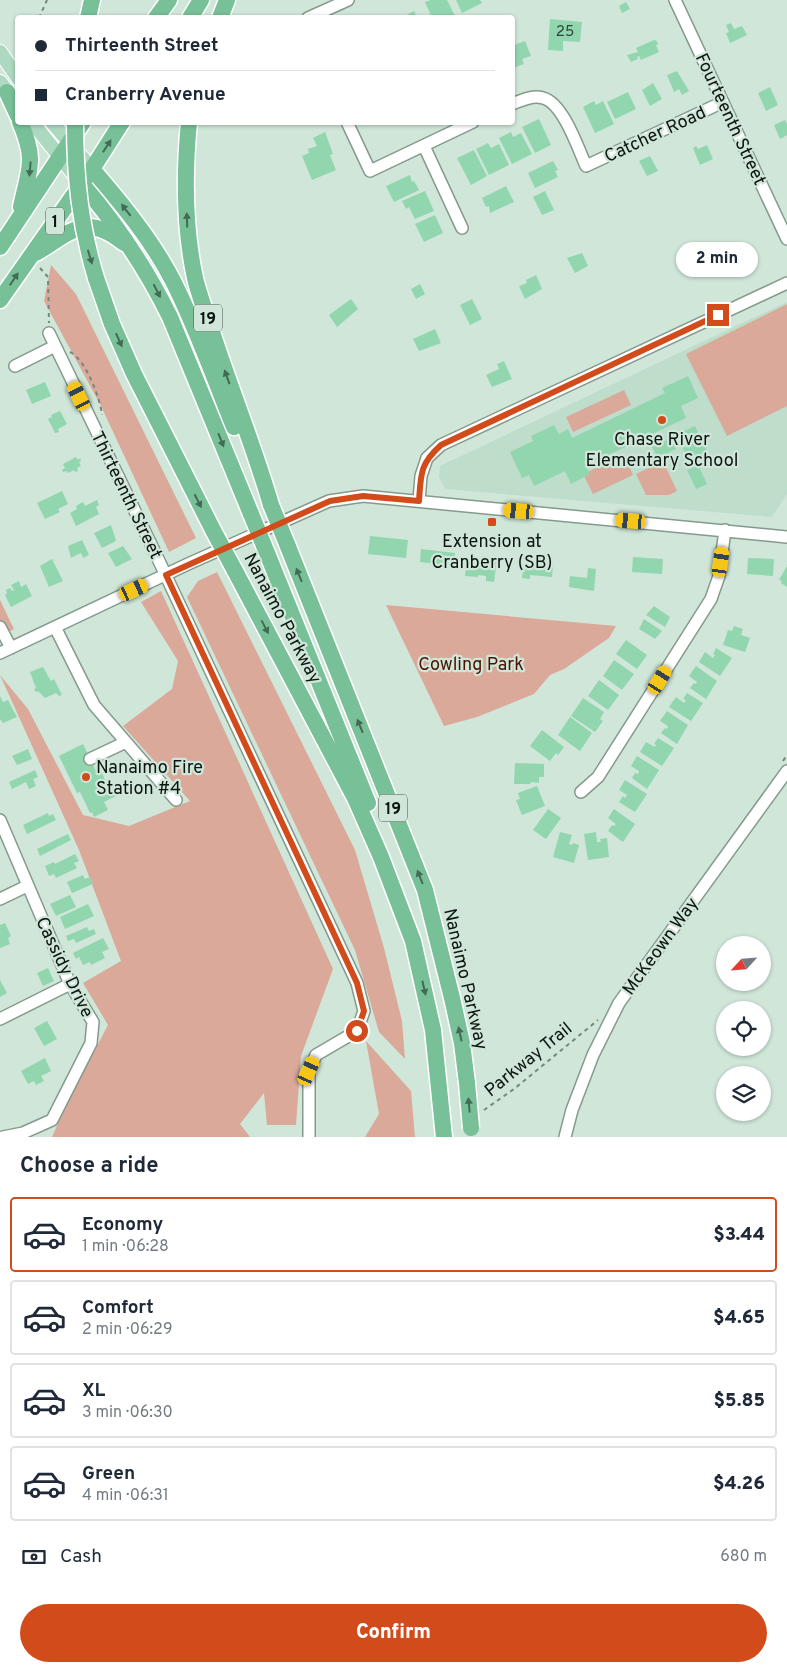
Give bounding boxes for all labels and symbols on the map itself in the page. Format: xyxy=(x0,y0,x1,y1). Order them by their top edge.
house number: 25 xyxy=(556,23,574,42)
street label: Fourteenth Street xyxy=(689,50,770,189)
street label: Catcher Road xyxy=(601,102,710,169)
one-way arrow xyxy=(102,139,112,152)
one-way arrow xyxy=(26,162,34,178)
one-way arrow xyxy=(121,204,132,217)
road number: 1 xyxy=(46,208,64,235)
one-way arrow xyxy=(183,211,191,227)
callout: 2 min xyxy=(677,242,759,278)
one-way arrow xyxy=(86,250,94,265)
one-way arrow xyxy=(10,272,19,286)
one-way arrow xyxy=(153,284,161,298)
road number: 19 xyxy=(194,304,222,332)
route end xyxy=(707,304,729,326)
one-way arrow xyxy=(116,333,124,347)
one-way arrow xyxy=(223,369,230,384)
car xyxy=(65,379,92,413)
marker: Chase River Elementary School xyxy=(656,414,668,426)
street label: Thirteenth Street xyxy=(85,428,166,563)
place label: Chase River Elementary School xyxy=(586,429,738,473)
one-way arrow xyxy=(217,433,225,448)
one-way arrow xyxy=(194,494,202,509)
car xyxy=(503,502,534,520)
car xyxy=(615,512,646,530)
marker: Extension at Cranberry (SB) xyxy=(486,516,498,528)
place label: Extension at Cranberry (SB) xyxy=(432,531,552,575)
car xyxy=(711,546,730,578)
street label: Nanaimo Parkway xyxy=(238,550,326,688)
one-way arrow xyxy=(295,568,303,582)
car xyxy=(117,577,150,603)
one-way arrow xyxy=(261,620,269,635)
park label: Cowling Park xyxy=(418,654,524,677)
car xyxy=(645,663,674,697)
one-way arrow xyxy=(356,718,364,733)
place label: Nanaimo Fire Station #4 xyxy=(96,757,203,801)
marker: Nanaimo Fire Station #4 xyxy=(80,771,92,783)
road number: 19 xyxy=(379,794,407,821)
one-way arrow xyxy=(416,869,424,884)
street label: McKeown Way xyxy=(618,893,704,1000)
street label: Nanaimo Parkway xyxy=(437,906,492,1052)
street label: Cassidy Drive xyxy=(29,914,98,1022)
north arrow xyxy=(716,936,771,991)
one-way arrow xyxy=(420,981,428,996)
street label: Parkway Trail xyxy=(480,1018,578,1103)
route start xyxy=(346,1020,368,1042)
one-way arrow xyxy=(456,1027,464,1042)
car xyxy=(296,1054,321,1088)
one-way arrow xyxy=(464,1097,472,1113)

